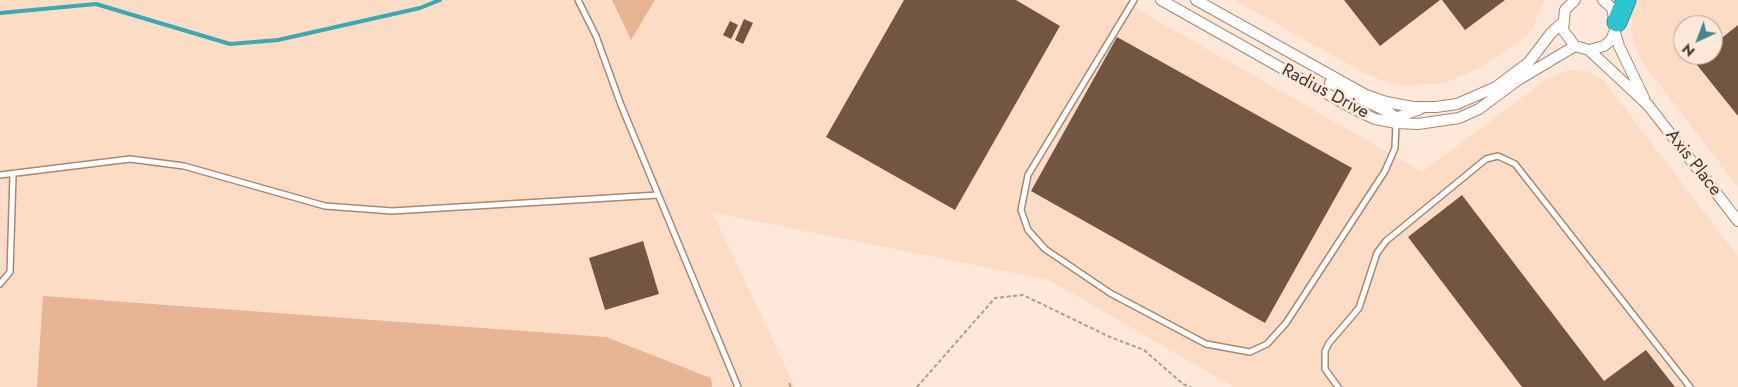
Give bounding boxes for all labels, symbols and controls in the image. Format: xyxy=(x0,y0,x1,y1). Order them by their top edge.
north arrow xyxy=(1673,15,1723,65)
text: N xyxy=(1678,39,1699,61)
street label: Radius Drive xyxy=(1278,60,1372,124)
street label: Axis Place xyxy=(1660,126,1726,200)

